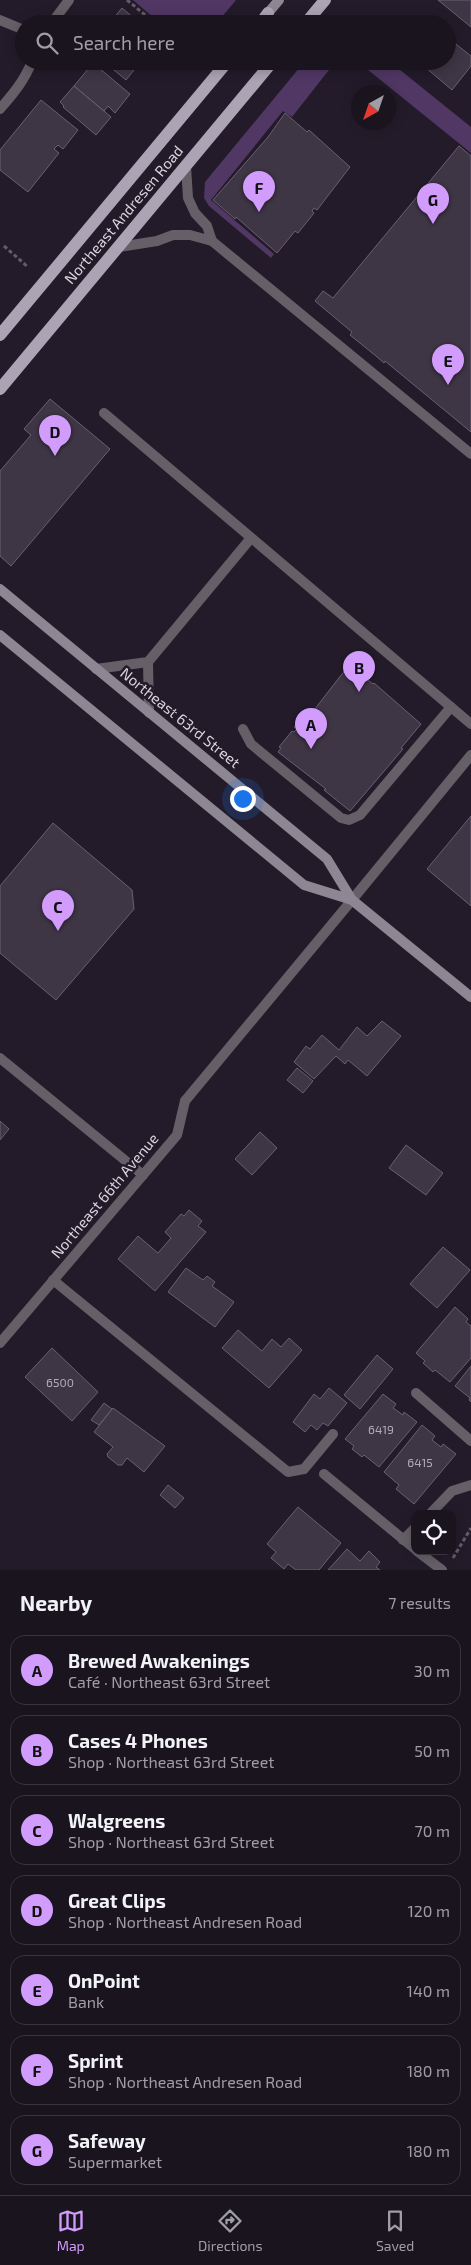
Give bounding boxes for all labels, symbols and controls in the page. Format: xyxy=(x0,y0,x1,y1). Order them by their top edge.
search box xyxy=(15,15,456,70)
icon: search xyxy=(33,29,61,57)
text: Search here xyxy=(73,31,175,54)
north arrow xyxy=(351,85,396,130)
street label: Northeast Andresen Road xyxy=(60,142,186,287)
pin: F xyxy=(243,171,275,212)
pin: G xyxy=(417,183,449,224)
pin: E xyxy=(432,344,464,385)
pin: D xyxy=(39,415,71,456)
pin: B xyxy=(343,651,375,692)
street label: Northeast 63rd Street xyxy=(117,663,244,771)
pin: A xyxy=(295,708,327,749)
your location xyxy=(230,786,256,812)
pin: C xyxy=(42,890,74,931)
street label: Northeast 66th Avenue xyxy=(47,1129,162,1261)
house number: 6500 xyxy=(46,1375,74,1389)
house number: 6419 xyxy=(368,1422,394,1436)
house number: 6415 xyxy=(407,1455,433,1469)
map controls xyxy=(411,1510,456,1555)
button: locate xyxy=(411,1510,456,1555)
text: Nearby xyxy=(20,1590,92,1615)
text: 7 results xyxy=(388,1593,451,1612)
text: Brewed Awakenings xyxy=(68,1649,250,1672)
text: A xyxy=(32,1661,42,1680)
text: 30 m xyxy=(414,1661,450,1680)
text: Café · Northeast 63rd Street xyxy=(68,1672,270,1691)
text: Cases 4 Phones xyxy=(68,1729,208,1752)
text: B xyxy=(32,1741,42,1760)
text: 50 m xyxy=(414,1741,450,1760)
text: Shop · Northeast 63rd Street xyxy=(68,1752,274,1771)
text: Walgreens xyxy=(68,1809,165,1832)
text: C xyxy=(32,1821,42,1840)
text: 70 m xyxy=(415,1821,450,1840)
text: Shop · Northeast 63rd Street xyxy=(68,1832,274,1851)
text: Great Clips xyxy=(68,1889,166,1912)
text: D xyxy=(32,1901,42,1920)
text: 120 m xyxy=(407,1901,450,1920)
text: Shop · Northeast Andresen Road xyxy=(68,1912,302,1931)
text: OnPoint xyxy=(68,1969,140,1992)
text: E xyxy=(32,1981,42,2000)
text: 140 m xyxy=(407,1981,450,2000)
text: Bank xyxy=(68,1992,104,2011)
text: Sprint xyxy=(68,2049,123,2072)
text: F xyxy=(33,2061,41,2080)
text: 180 m xyxy=(407,2061,450,2080)
text: Shop · Northeast Andresen Road xyxy=(68,2072,302,2091)
text: Safeway xyxy=(68,2129,146,2152)
text: G xyxy=(32,2141,42,2160)
text: 180 m xyxy=(407,2141,450,2160)
text: Supermarket xyxy=(68,2152,162,2171)
tab: Map xyxy=(57,2207,85,2254)
tab: Directions xyxy=(198,2207,263,2254)
tab: Saved xyxy=(376,2207,414,2254)

